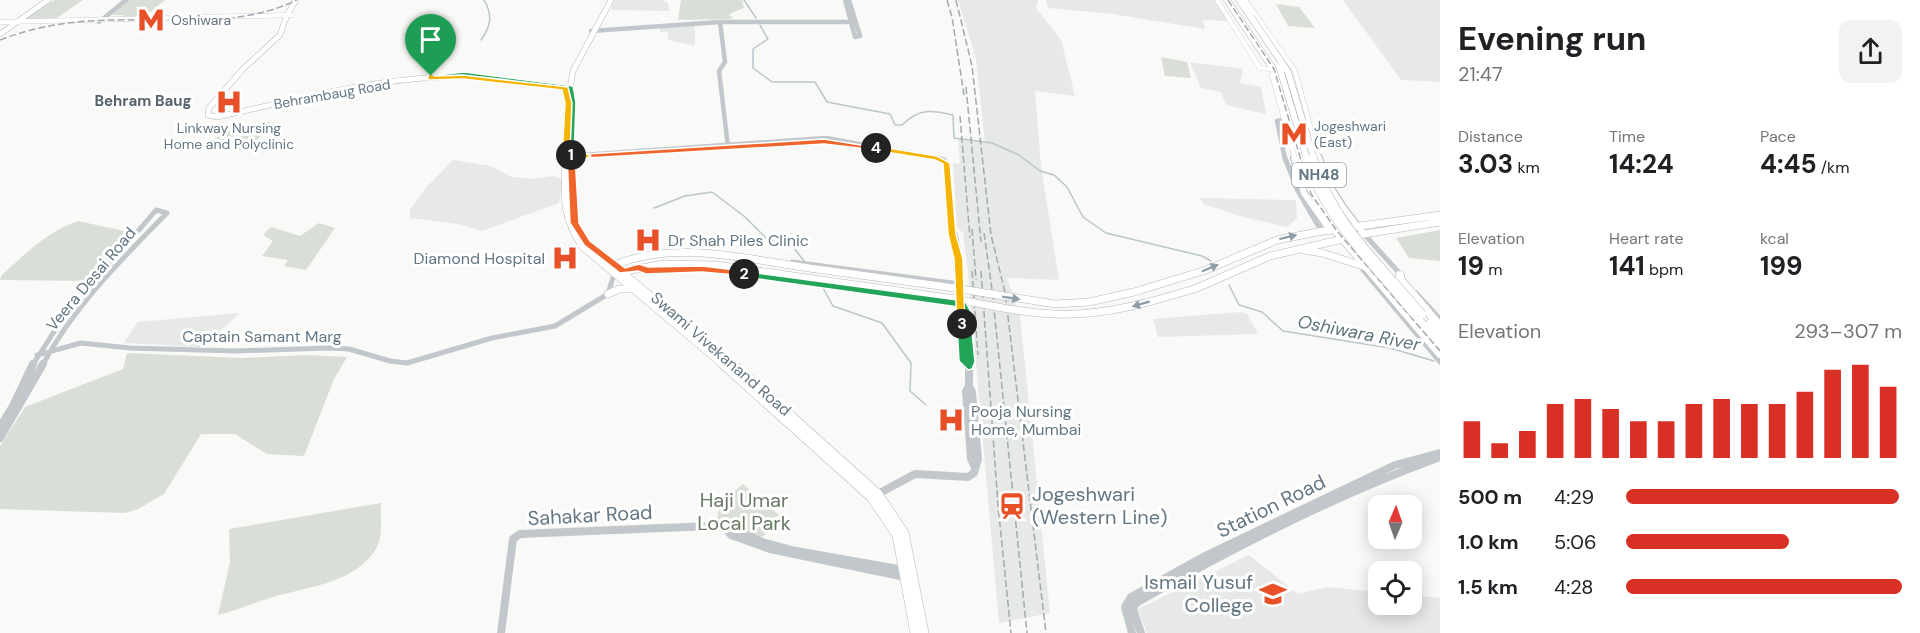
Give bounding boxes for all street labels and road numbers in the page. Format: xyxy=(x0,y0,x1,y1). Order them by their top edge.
street label: Behrambaug Road xyxy=(272,75,392,113)
road number: NH48 xyxy=(1292,163,1346,187)
street label: Veera Desai Road xyxy=(42,223,140,335)
street label: Swami Vivekanand Road xyxy=(646,287,796,421)
street label: Captain Samant Marg xyxy=(182,326,342,347)
street label: Station Road xyxy=(1212,468,1330,544)
street label: Sahakar Road xyxy=(527,499,653,531)

